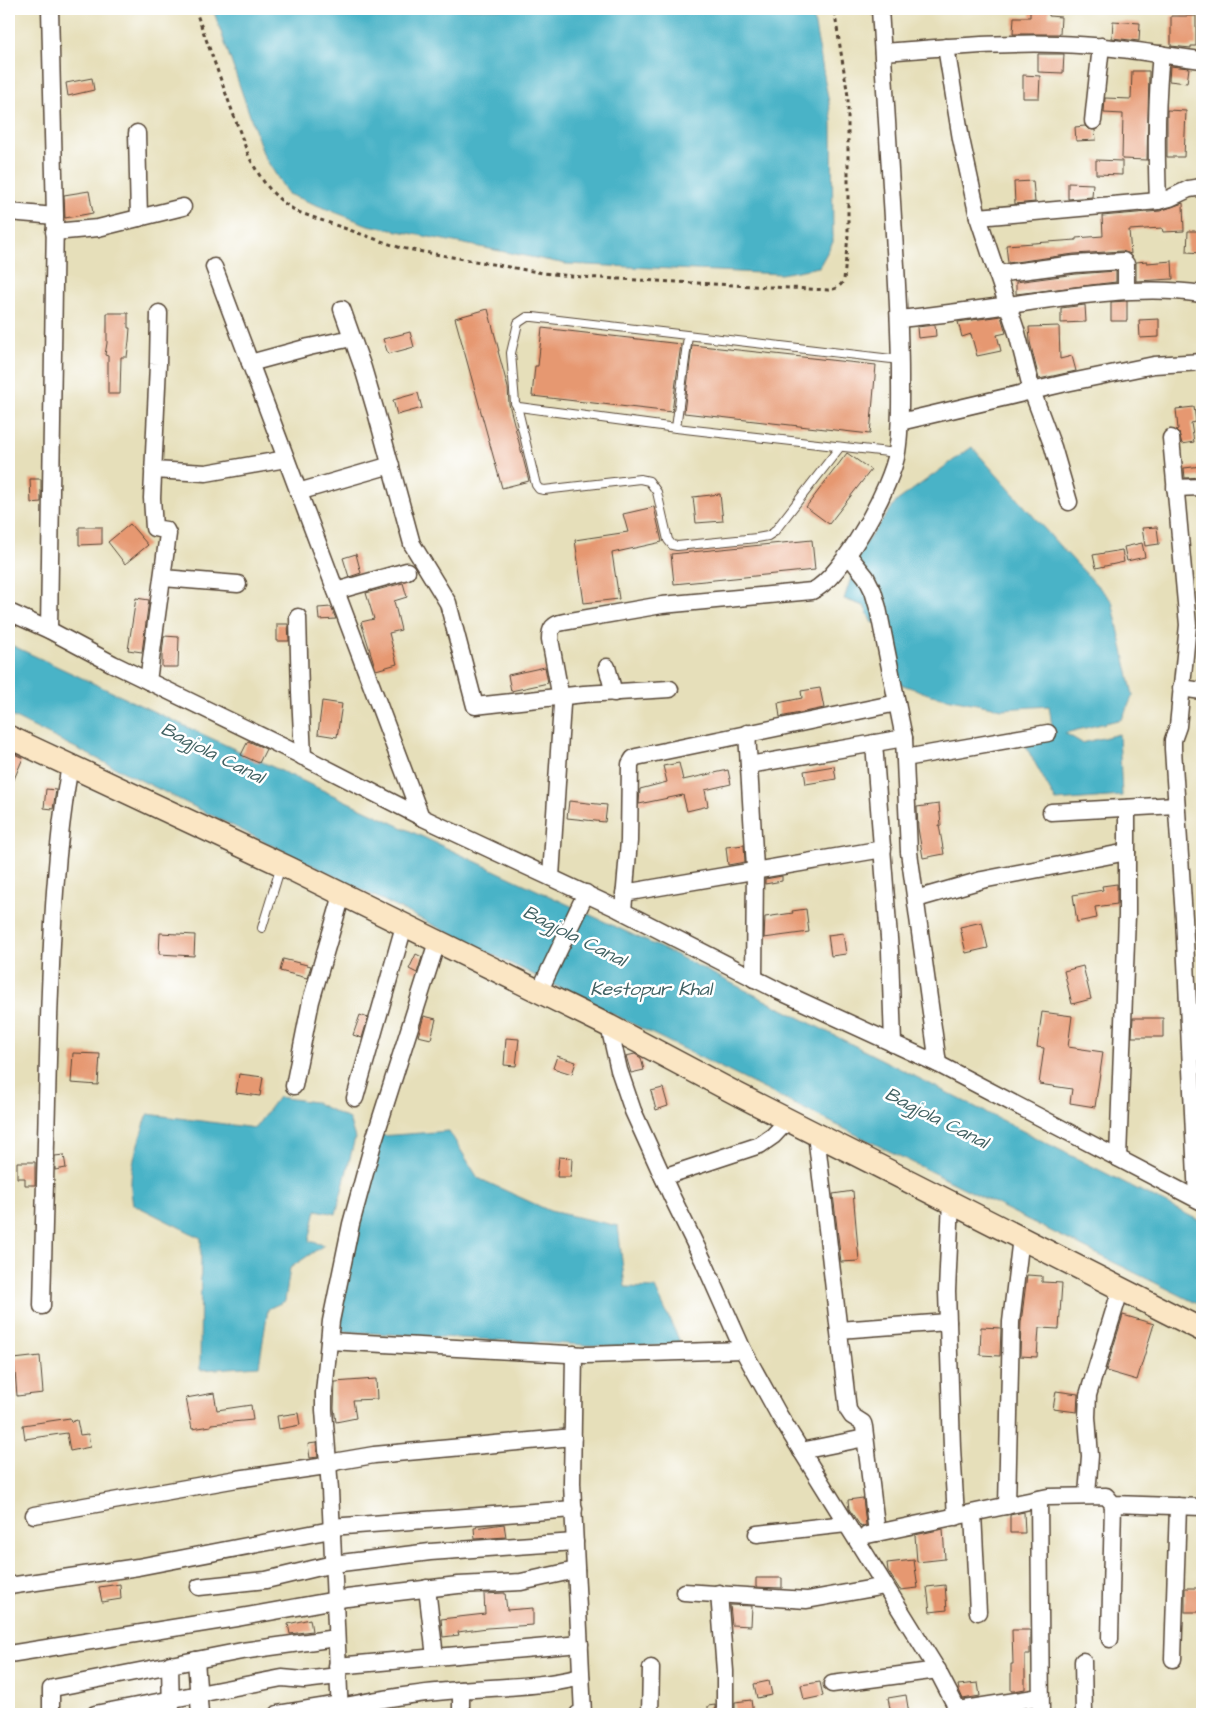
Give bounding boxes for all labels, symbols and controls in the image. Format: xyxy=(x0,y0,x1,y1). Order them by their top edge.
water label: Bagjola Canal xyxy=(156,716,271,792)
water label: Bagjola Canal xyxy=(518,899,633,975)
water label: Kestopur Khal xyxy=(590,976,715,1003)
water label: Bagjola Canal xyxy=(880,1081,995,1157)

